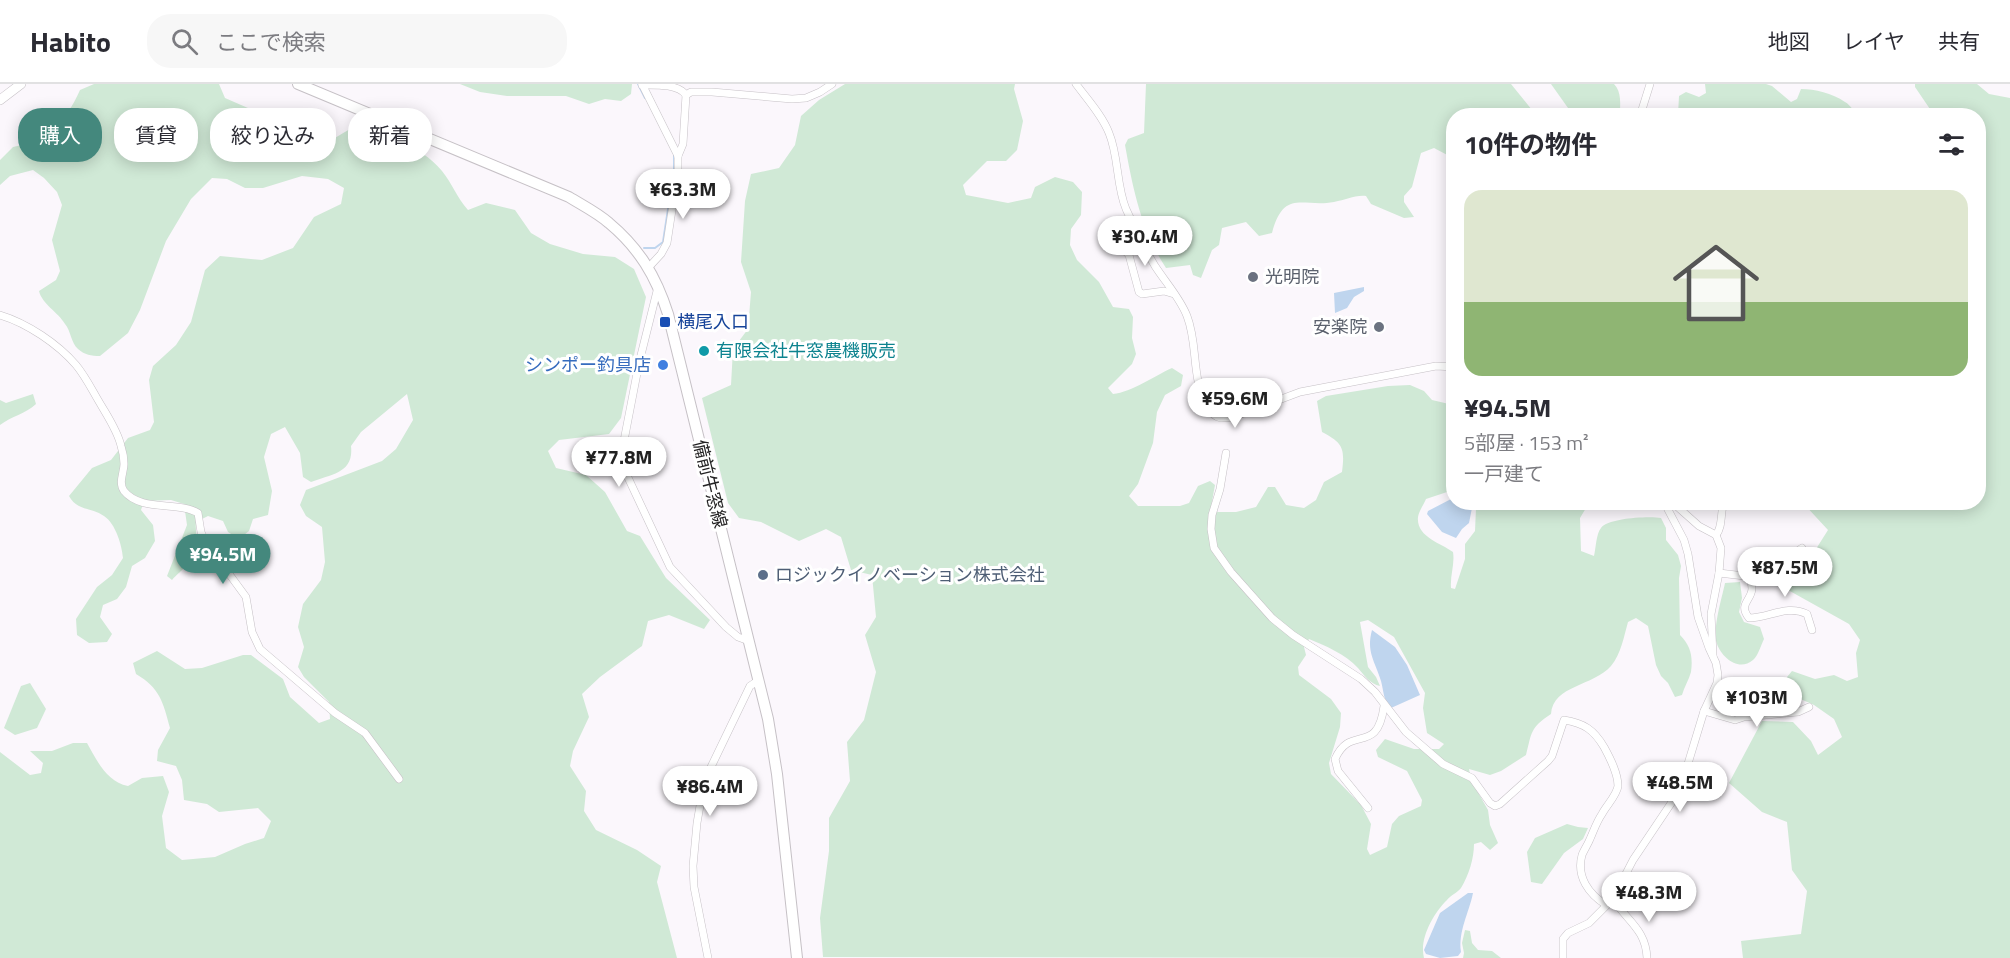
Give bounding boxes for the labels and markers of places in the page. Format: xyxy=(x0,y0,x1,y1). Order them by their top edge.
pin: ¥63.3M xyxy=(634,169,732,220)
pin: ¥30.4M xyxy=(1096,216,1194,267)
place label: 光明院 xyxy=(1265,263,1319,290)
marker: 光明院 xyxy=(1246,270,1260,284)
place label: 横尾入口 xyxy=(677,308,749,335)
place label: 安楽院 xyxy=(1313,313,1367,340)
marker: 横尾入口 xyxy=(658,315,672,329)
marker: 安楽院 xyxy=(1372,320,1386,334)
place label: 有限会社牛窓農機販売 xyxy=(716,337,896,364)
marker: 有限会社牛窓農機販売 xyxy=(697,344,711,358)
place label: シンポー釣具店 xyxy=(525,351,651,378)
marker: シンポー釣具店 xyxy=(656,358,670,372)
pin: ¥59.6M xyxy=(1186,378,1284,429)
pin: ¥77.8M xyxy=(570,437,668,488)
pin: ¥94.5M xyxy=(174,534,272,585)
pin: ¥87.5M xyxy=(1736,547,1834,598)
place label: ロジックイノベーション株式会社 xyxy=(775,561,1045,588)
marker: ロジックイノベーション株式会社 xyxy=(756,568,770,582)
pin: ¥103M xyxy=(1715,677,1799,728)
pin: ¥48.5M xyxy=(1631,762,1729,813)
pin: ¥86.4M xyxy=(661,766,759,817)
pin: ¥48.3M xyxy=(1600,872,1698,923)

